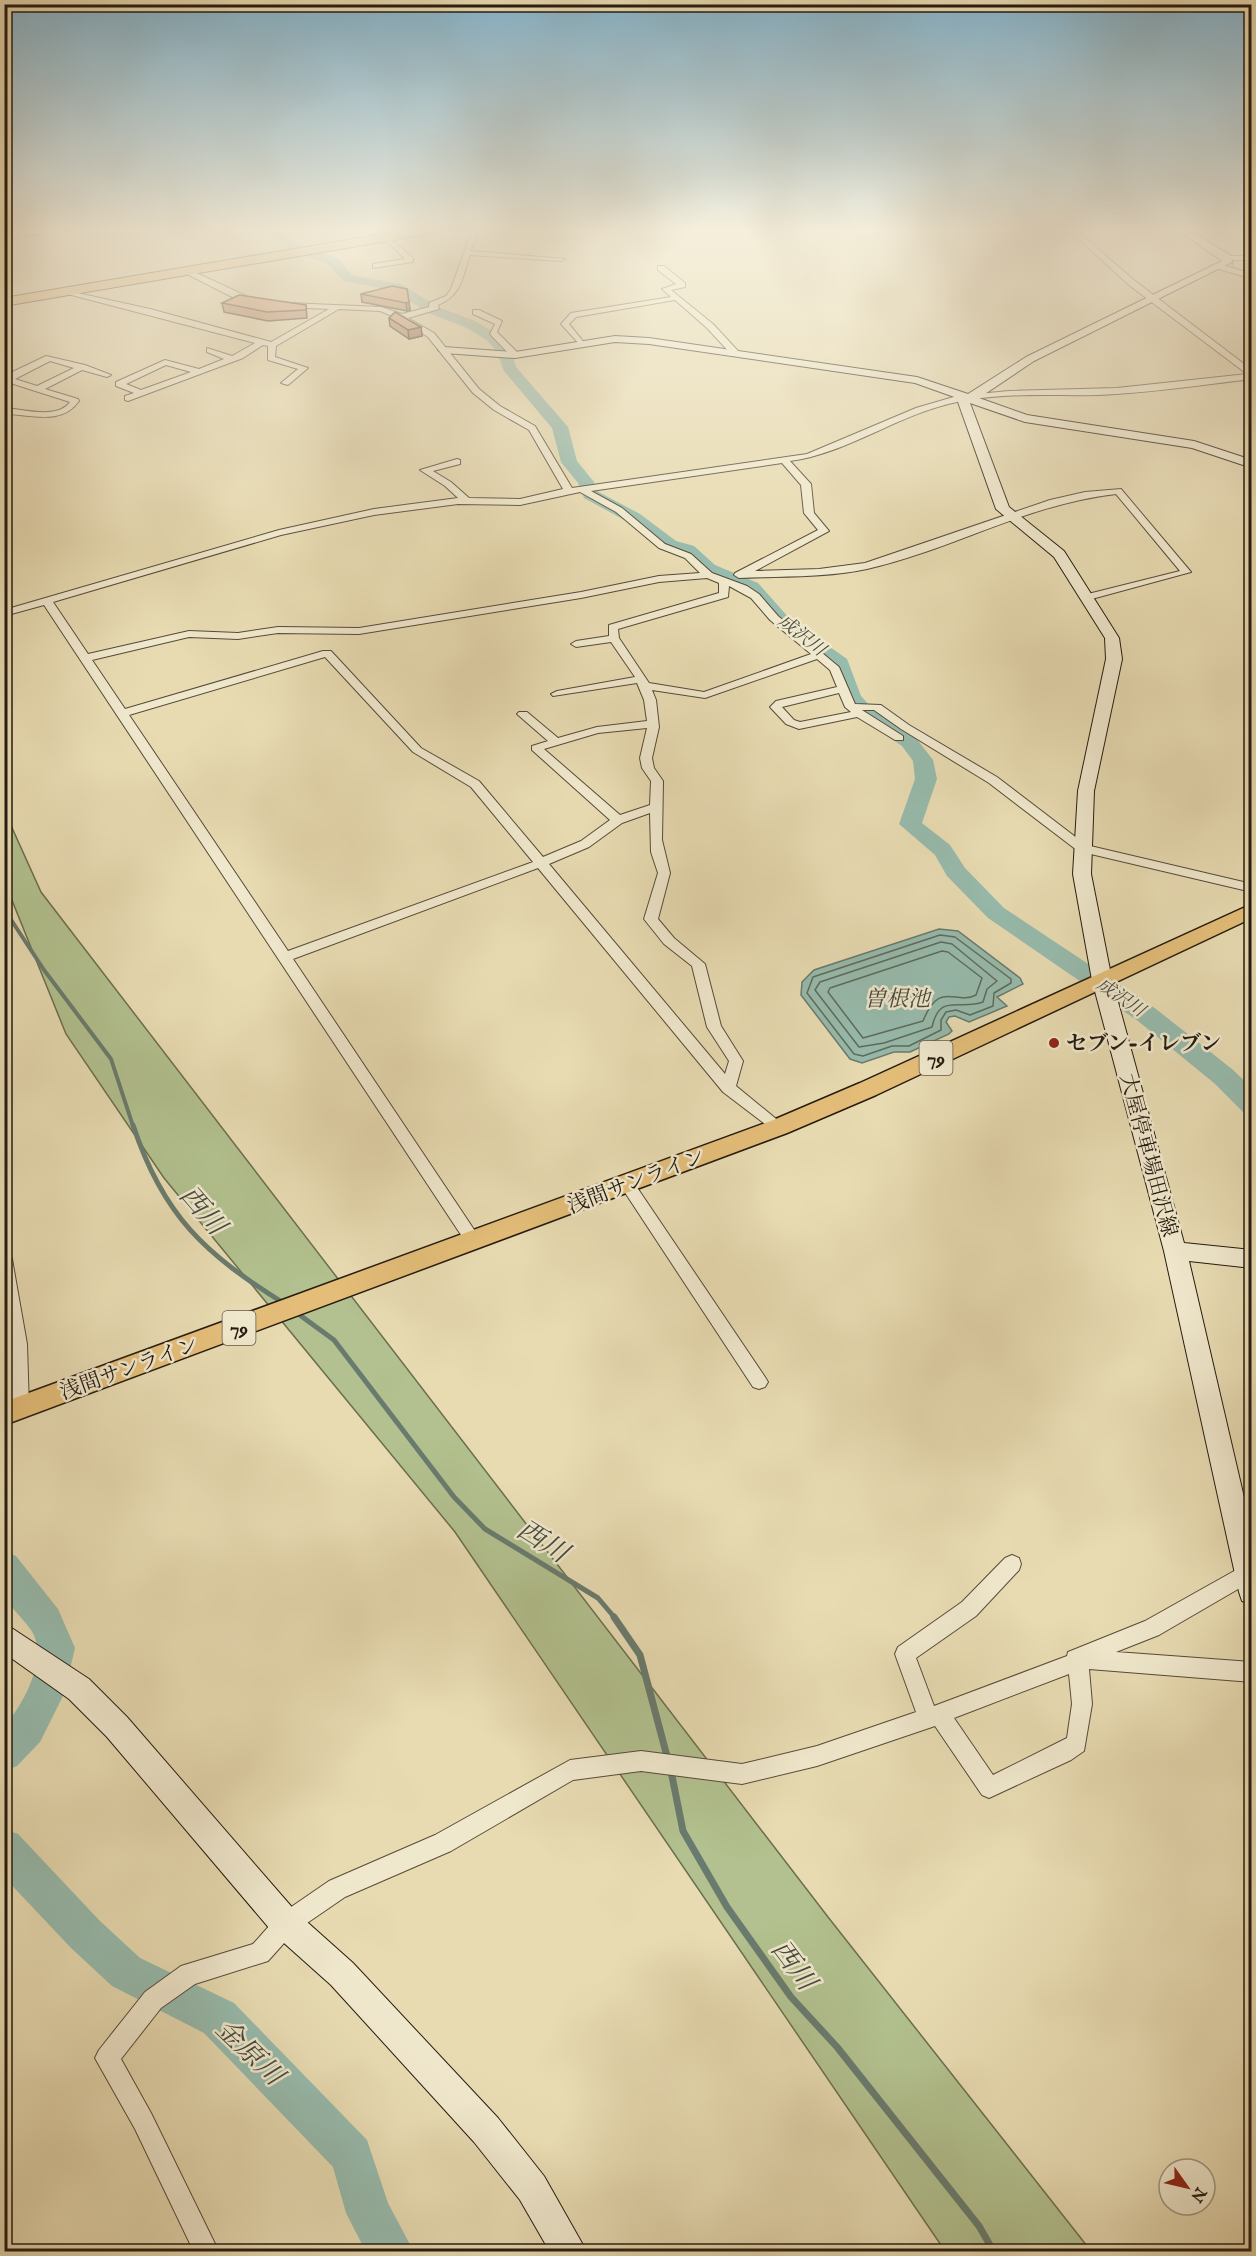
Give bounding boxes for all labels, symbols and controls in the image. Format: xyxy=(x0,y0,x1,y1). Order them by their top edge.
water label: 成沢川 xyxy=(773,610,831,663)
water label: 成沢川 xyxy=(1091,974,1151,1024)
water label: 曽根池 xyxy=(864,986,933,1014)
place label: セブン-イレブン xyxy=(1066,1031,1221,1058)
marker: セブン-イレブン xyxy=(1047,1036,1061,1050)
road number: 79 xyxy=(920,1041,952,1075)
street label: 大屋停車場田沢線 xyxy=(1113,1071,1182,1240)
street label: 浅間サンライン xyxy=(564,1144,709,1221)
water label: 西川 xyxy=(171,1180,234,1245)
road number: 79 xyxy=(222,1311,256,1345)
street label: 浅間サンライン xyxy=(57,1332,202,1407)
water label: 西川 xyxy=(510,1514,576,1573)
water label: 西川 xyxy=(763,1934,824,2000)
water label: 金原川 xyxy=(208,2013,292,2096)
north arrow xyxy=(1157,2157,1217,2217)
text: N xyxy=(1186,2182,1210,2206)

